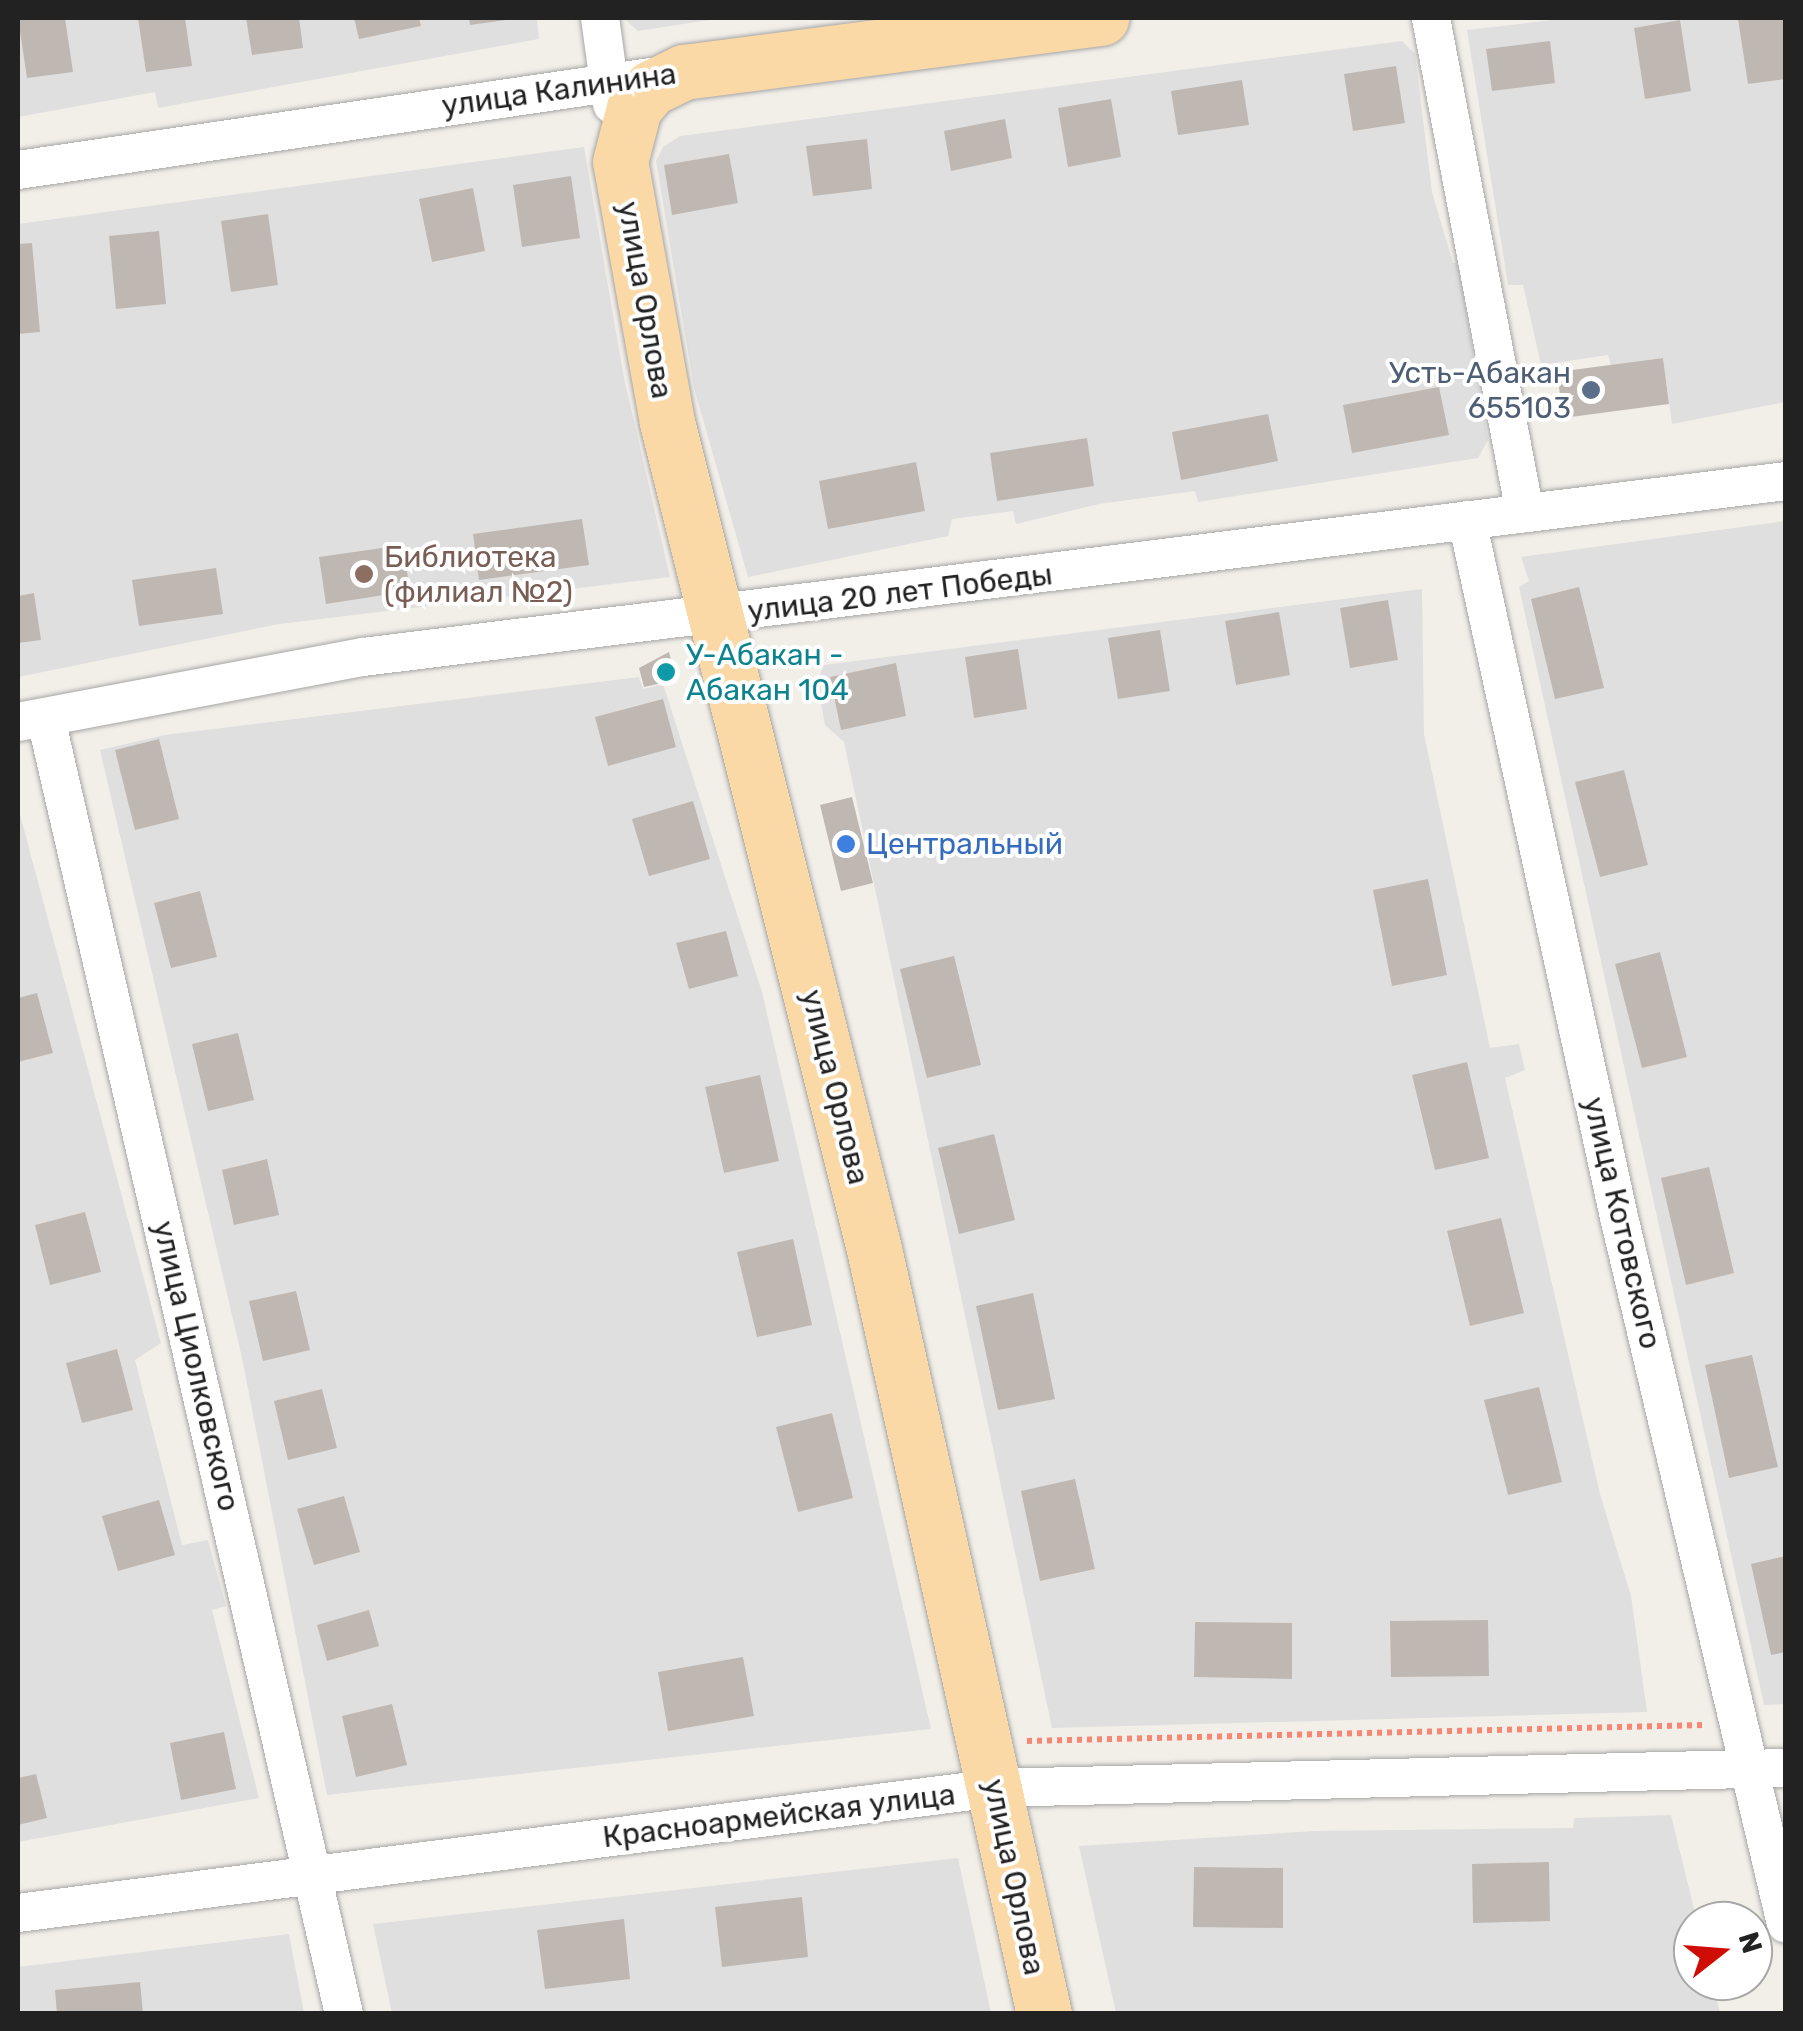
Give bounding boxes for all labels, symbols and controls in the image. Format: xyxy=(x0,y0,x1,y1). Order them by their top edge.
street label: улица Калинина xyxy=(439,56,679,124)
street label: улица Орлова xyxy=(610,199,680,401)
place label: Усть-Абакан 655103 xyxy=(1389,355,1571,426)
marker: Усть-Абакан 655103 xyxy=(1580,379,1602,401)
place label: Библиотека (филиал №2) xyxy=(384,539,573,610)
street label: улица 20 лет Победы xyxy=(746,556,1054,630)
marker: Библиотека (филиал №2) xyxy=(353,563,375,585)
place label: У-Абакан - Абакан 104 xyxy=(686,637,849,708)
marker: У-Абакан - Абакан 104 xyxy=(655,661,677,683)
place label: Центральный xyxy=(866,826,1063,862)
marker: Центральный xyxy=(835,833,857,855)
street label: улица Орлова xyxy=(793,986,877,1188)
street label: улица Котовского xyxy=(1575,1093,1669,1353)
street label: улица Циолковского xyxy=(145,1217,247,1515)
street label: улица Орлова xyxy=(976,1776,1052,1978)
street label: Красноармейская улица xyxy=(601,1777,957,1855)
north arrow xyxy=(1673,1901,1773,2001)
text: N xyxy=(1732,1928,1769,1957)

